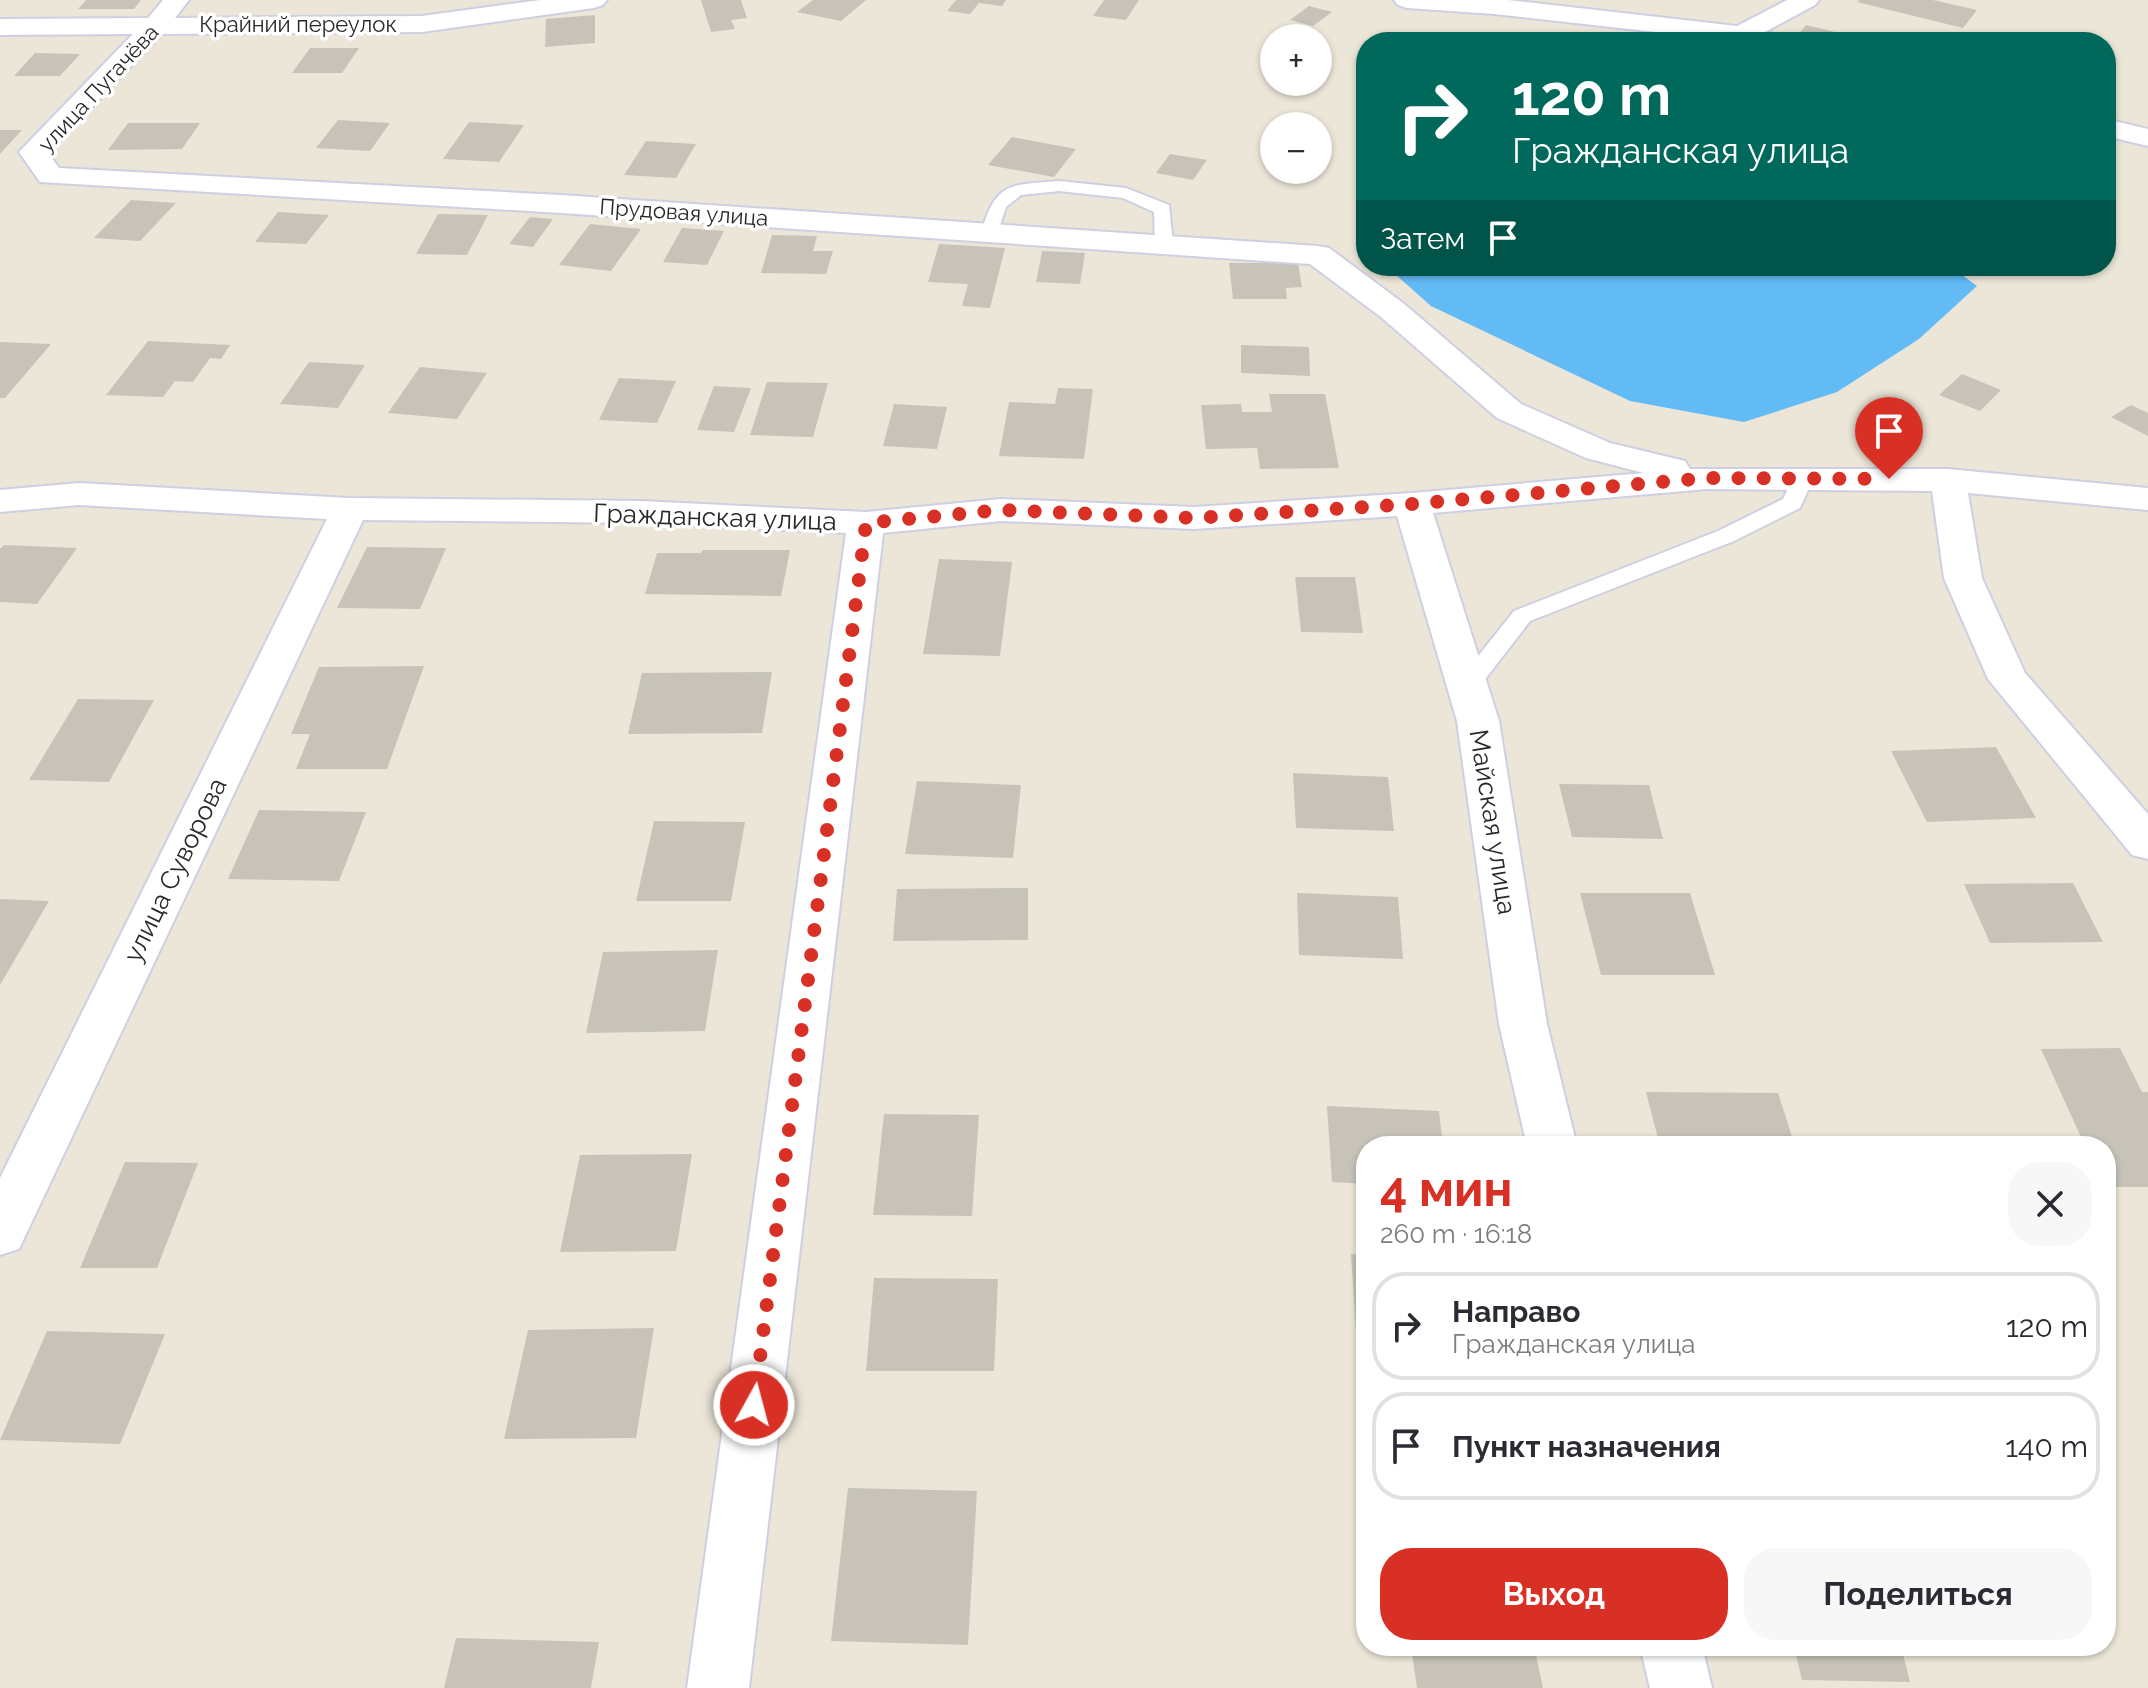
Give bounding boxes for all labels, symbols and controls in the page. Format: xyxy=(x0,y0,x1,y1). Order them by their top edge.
street label: Крайний переулок xyxy=(199,11,397,37)
street label: улица Пугачёва xyxy=(32,19,164,157)
map controls xyxy=(1260,24,1332,184)
button: + xyxy=(1260,24,1332,96)
text: 120 m xyxy=(1512,62,1671,128)
icon: right xyxy=(1380,64,1484,168)
button: − xyxy=(1260,112,1332,184)
text: Гражданская улица xyxy=(1512,129,1849,171)
street label: Прудовая улица xyxy=(599,193,769,231)
icon: arrive xyxy=(1481,216,1525,260)
text: Затем xyxy=(1380,221,1465,256)
pin xyxy=(1855,397,1923,479)
icon: arrive xyxy=(1867,409,1911,453)
street label: Гражданская улица xyxy=(593,498,837,536)
street label: Майская улица xyxy=(1464,727,1522,917)
street label: улица Суворова xyxy=(117,773,233,967)
text: 4 мин xyxy=(1380,1161,1512,1217)
button: close xyxy=(2008,1162,2092,1246)
text: 260 m · 16:18 xyxy=(1380,1219,1532,1249)
text: Направо xyxy=(1452,1294,1581,1329)
icon: right xyxy=(1384,1304,1428,1348)
text: 120 m xyxy=(2006,1309,2088,1344)
text: Гражданская улица xyxy=(1452,1329,1695,1359)
position arrow xyxy=(712,1363,796,1447)
icon: arrive xyxy=(1384,1424,1428,1468)
text: Пункт назначения xyxy=(1452,1429,1721,1464)
text: 140 m xyxy=(2005,1429,2088,1464)
button: Выход xyxy=(1380,1548,1728,1640)
button: Поделиться xyxy=(1744,1548,2092,1640)

